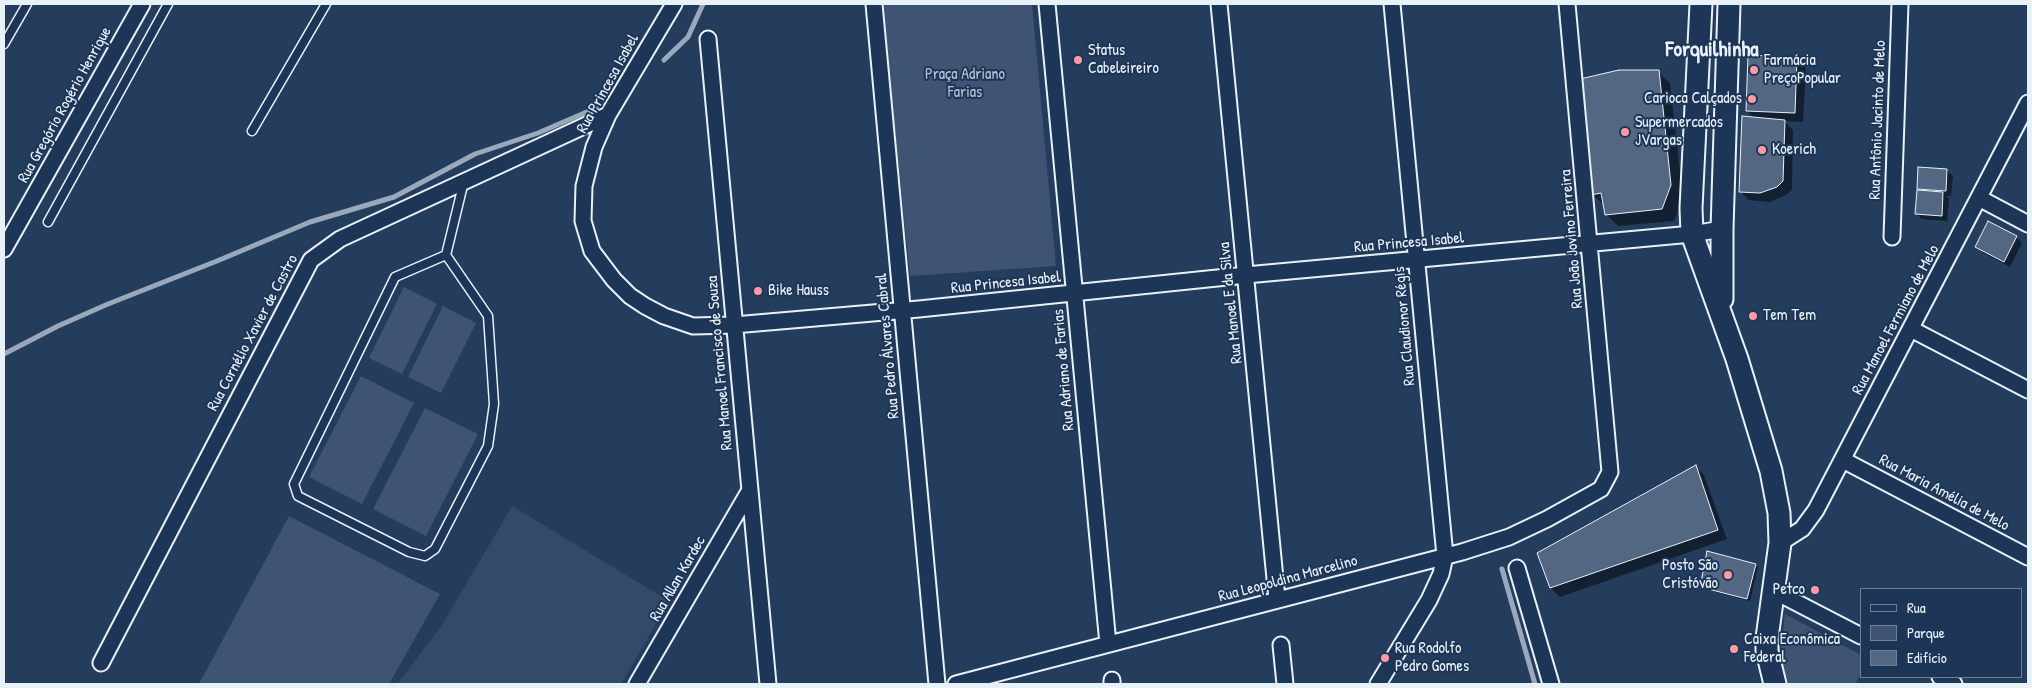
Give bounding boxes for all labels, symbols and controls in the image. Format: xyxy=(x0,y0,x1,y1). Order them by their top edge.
street label: Rua Gregório Rogério Henrique xyxy=(14,24,116,186)
street label: Rua Princesa Isabel xyxy=(573,31,643,137)
district label: Forquilhinha xyxy=(1666,37,1758,63)
street label: Rua Antônio Jacinto de Melo xyxy=(1866,40,1890,200)
place label: Status Cabeleireiro xyxy=(1088,41,1159,79)
place label: Farmácia PreçoPopular xyxy=(1764,51,1841,89)
marker: Status Cabeleireiro xyxy=(1072,54,1084,66)
marker: Farmácia PreçoPopular xyxy=(1748,64,1760,76)
park label: Praça Adriano Farias xyxy=(925,65,1005,103)
place label: Carioca Calçados xyxy=(1644,89,1742,109)
marker: Carioca Calçados xyxy=(1746,93,1758,105)
place label: Supermercados JVargas xyxy=(1635,113,1723,151)
marker: Supermercados JVargas xyxy=(1619,126,1631,138)
place label: Koerich xyxy=(1772,140,1816,160)
marker: Koerich xyxy=(1756,144,1768,156)
street label: Rua João Jovino Ferreira xyxy=(1556,169,1588,309)
street label: Rua Princesa Isabel xyxy=(1353,229,1465,257)
street label: Rua Manoel E da Silva xyxy=(1215,241,1247,365)
street label: Rua Manoel Fermiano de Melo xyxy=(1848,242,1944,398)
street label: Rua Cornélio Xavier de Castro xyxy=(204,252,302,414)
street label: Rua Claudionor Régis xyxy=(1390,266,1420,386)
street label: Rua Princesa Isabel xyxy=(950,268,1062,298)
street label: Rua Pedro Álvares Cabral xyxy=(872,273,904,419)
street label: Rua Manoel Francisco de Souza xyxy=(703,275,737,451)
place label: Bike Hauss xyxy=(768,281,829,301)
marker: Bike Hauss xyxy=(752,285,764,297)
place label: Tem Tem xyxy=(1763,306,1816,326)
street label: Rua Adriano de Farias xyxy=(1049,309,1079,431)
marker: Tem Tem xyxy=(1747,310,1759,322)
street label: Rua Maria Amélia de Melo xyxy=(1876,451,2012,535)
street label: Rua Allan Kardec xyxy=(646,533,710,625)
street label: Rua Leopoldina Marcelino xyxy=(1216,551,1360,607)
place label: Posto São Cristóvão xyxy=(1662,556,1718,594)
marker: Posto São Cristóvão xyxy=(1722,569,1734,581)
place label: Petco xyxy=(1773,580,1805,600)
marker: Petco xyxy=(1809,584,1821,596)
legend xyxy=(1860,588,2022,678)
text: Rua xyxy=(1907,597,1926,618)
text: Parque xyxy=(1907,622,1945,643)
place label: Caixa Econômica Federal xyxy=(1744,630,1840,668)
place label: Rua Rodolfo Pedro Gomes xyxy=(1395,639,1469,677)
marker: Caixa Econômica Federal xyxy=(1728,643,1740,655)
text: Edifício xyxy=(1907,647,1947,668)
marker: Rua Rodolfo Pedro Gomes xyxy=(1379,652,1391,664)

